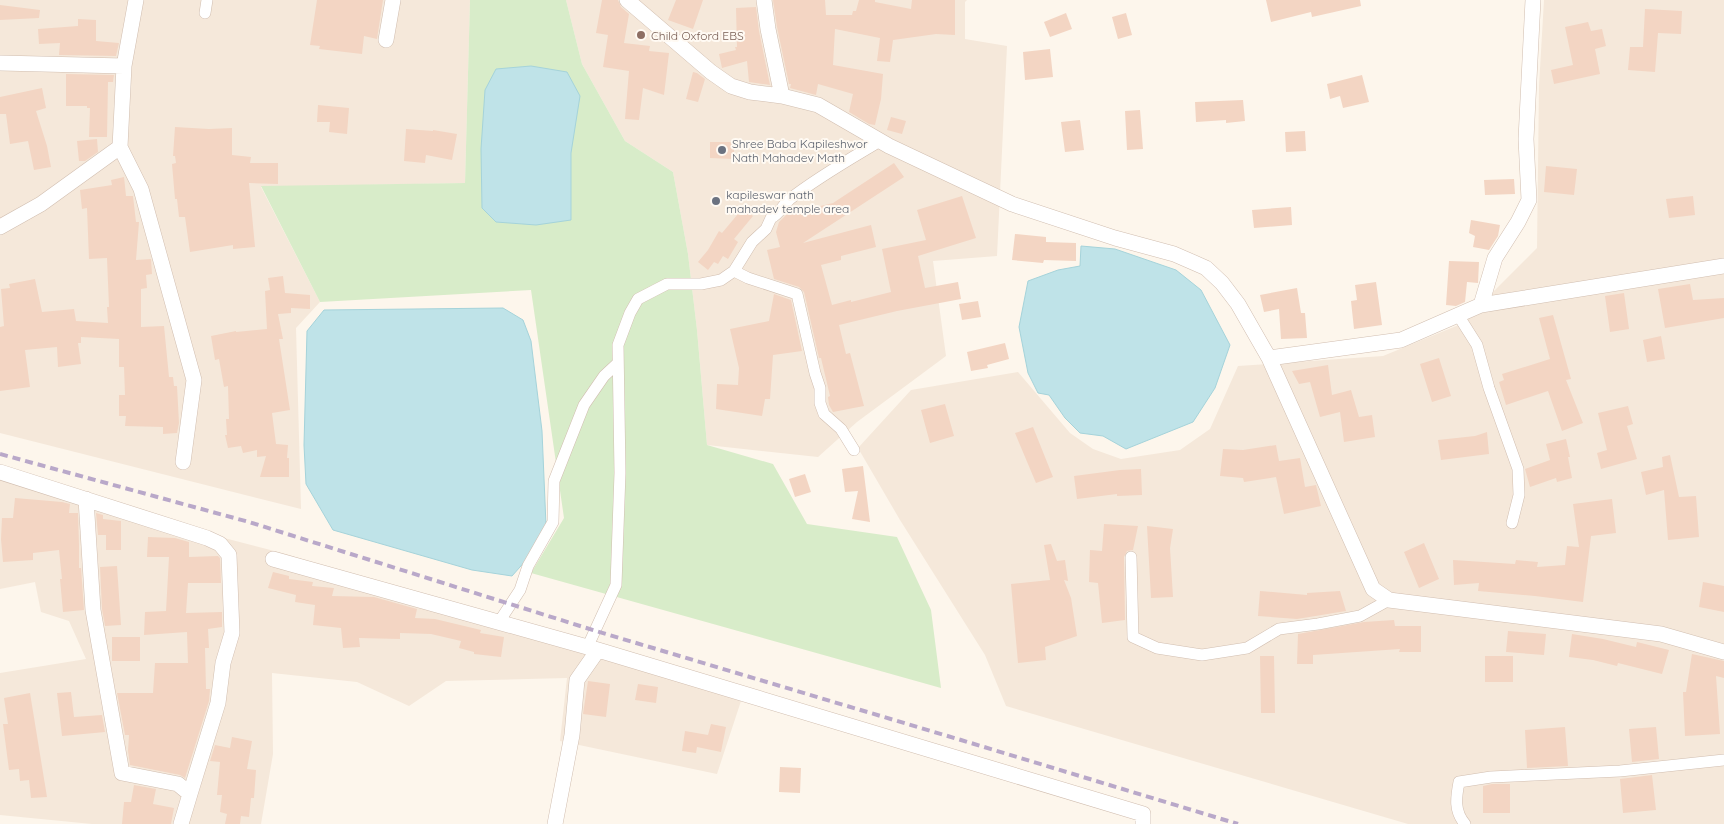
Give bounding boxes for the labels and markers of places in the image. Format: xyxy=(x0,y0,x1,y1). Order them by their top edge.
place label: Child Oxford EBS xyxy=(651,28,744,43)
marker: Child Oxford EBS xyxy=(635,29,647,41)
place label: Shree Baba Kapileshwor Nath Mahadev Math xyxy=(732,136,868,165)
marker: Shree Baba Kapileshwor Nath Mahadev Math xyxy=(716,144,728,156)
place label: kapileswar nath mahadev temple area xyxy=(726,187,849,216)
marker: kapileswar nath mahadev temple area xyxy=(710,195,722,207)

